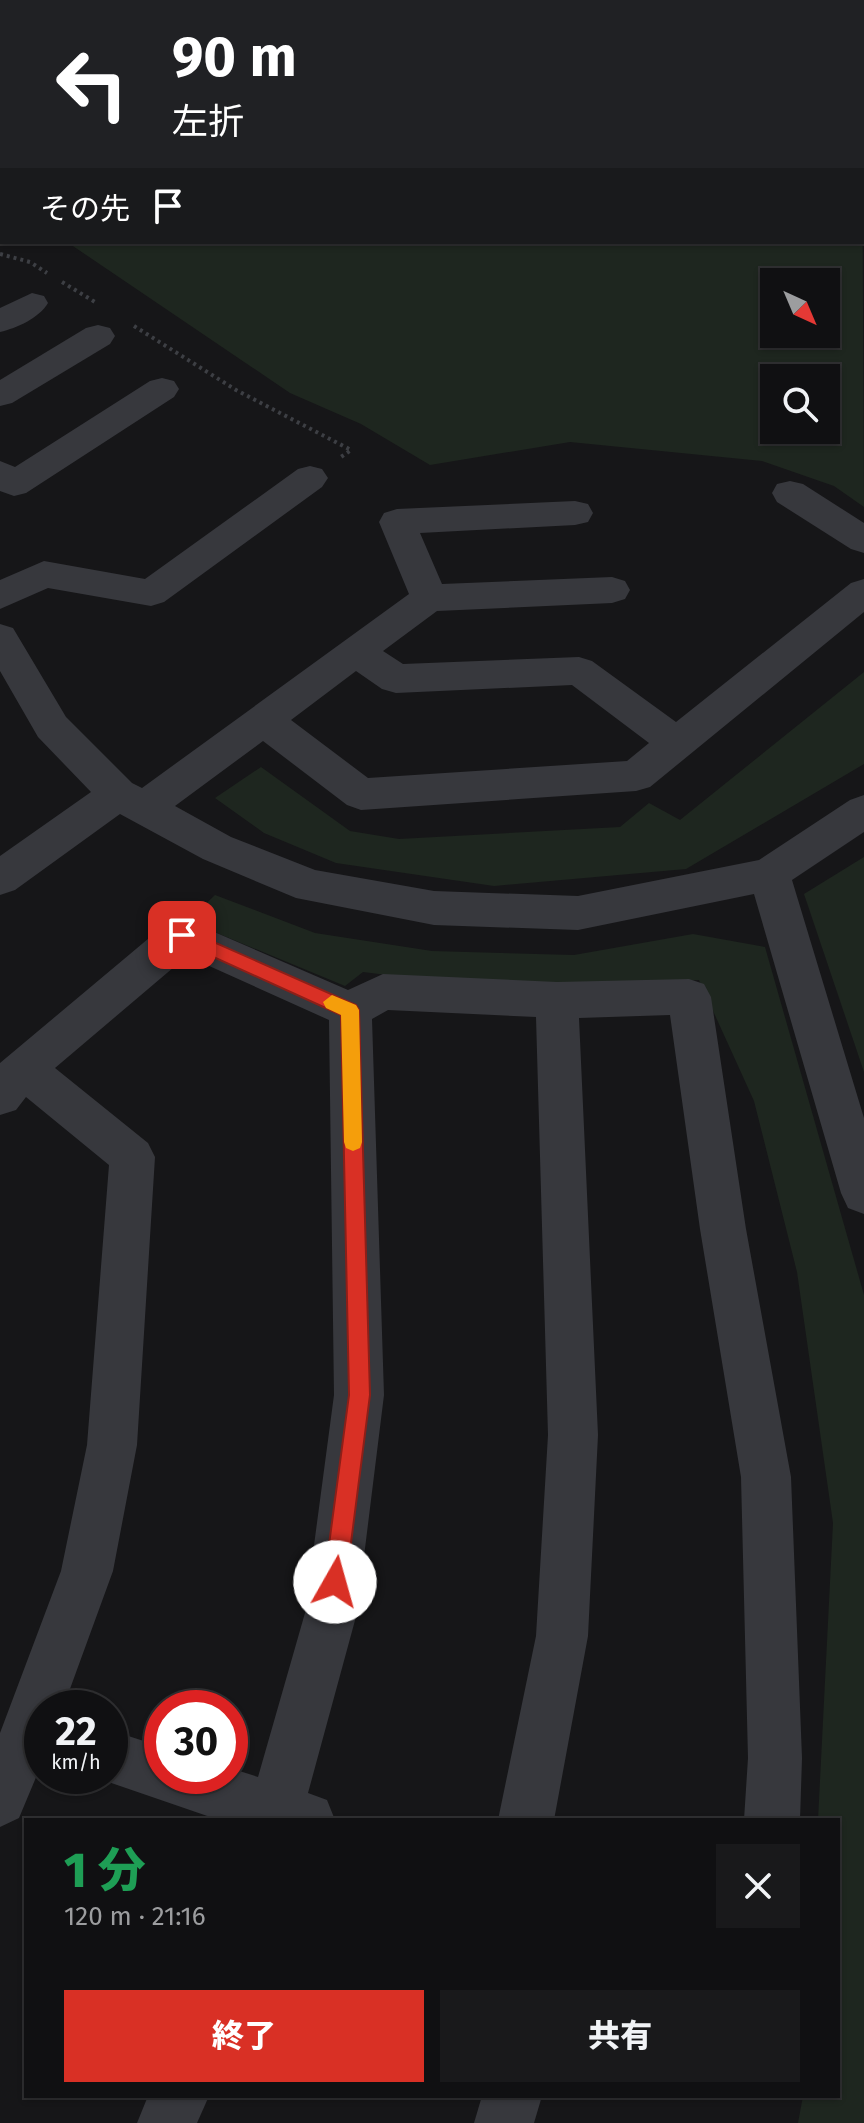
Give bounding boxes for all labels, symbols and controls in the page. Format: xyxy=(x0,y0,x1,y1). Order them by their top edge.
text: 90 m xyxy=(172,24,297,91)
icon: left xyxy=(40,32,144,136)
text: 左折 xyxy=(172,100,244,144)
icon: arrive xyxy=(146,184,190,228)
text: その先 xyxy=(40,191,130,227)
north arrow xyxy=(760,268,840,348)
map controls xyxy=(760,268,840,444)
button: search xyxy=(760,364,840,444)
pin xyxy=(148,901,216,969)
icon: arrive xyxy=(160,913,204,957)
position arrow xyxy=(293,1540,377,1624)
speed limit sign: 30 xyxy=(144,1690,248,1794)
text: 22 xyxy=(55,1708,97,1756)
text: km/h xyxy=(51,1750,101,1774)
text: 1 分 xyxy=(64,1842,146,1900)
button: close xyxy=(716,1844,800,1928)
text: 120 m · 21:16 xyxy=(64,1901,206,1932)
button: 終了 xyxy=(64,1990,424,2082)
button: 共有 xyxy=(440,1990,800,2082)

